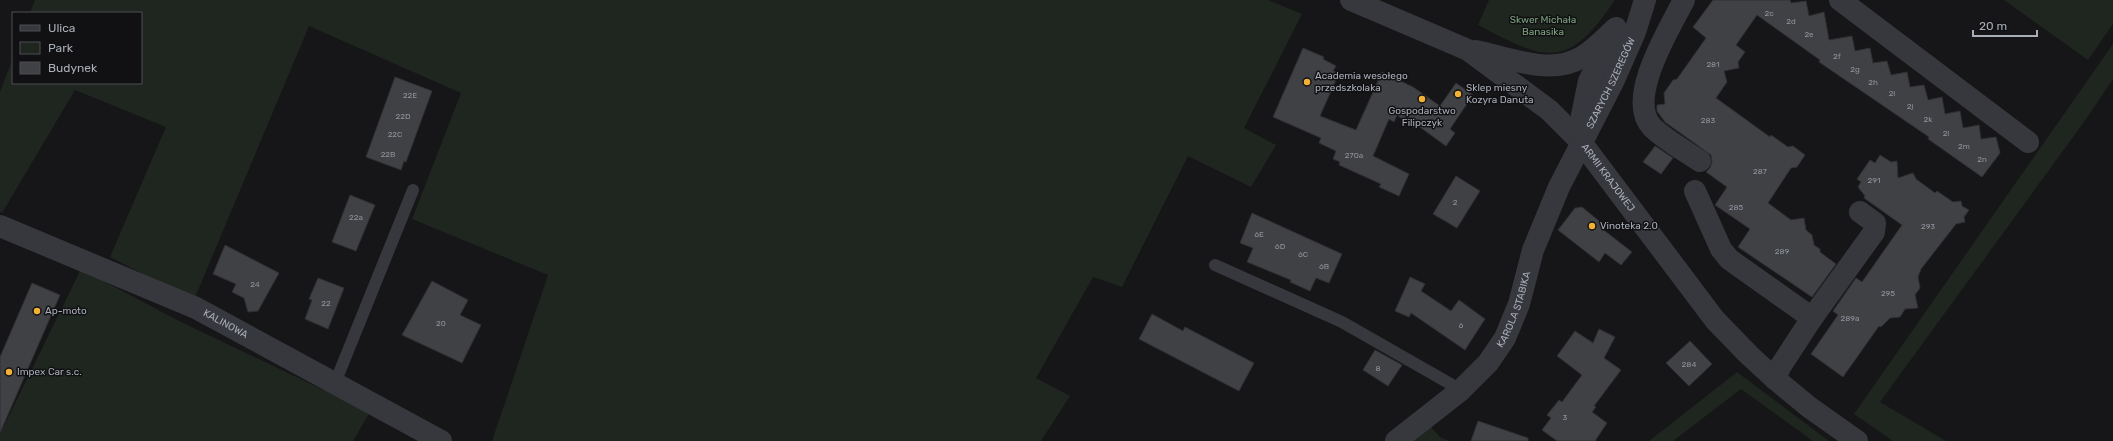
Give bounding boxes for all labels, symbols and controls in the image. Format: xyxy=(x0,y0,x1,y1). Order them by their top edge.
house number: 2c xyxy=(1764,9,1774,18)
legend xyxy=(12,12,142,84)
scale bar xyxy=(1973,12,2037,38)
park label: Skwer Michała Banasika xyxy=(1510,14,1576,38)
house number: 2d xyxy=(1786,17,1796,26)
text: 20 m xyxy=(1979,19,2007,33)
text: Ulica xyxy=(48,21,75,35)
house number: 2e xyxy=(1804,30,1814,39)
street label: SZARYCH SZEREGÓW xyxy=(1584,35,1638,131)
text: Park xyxy=(48,41,74,55)
house number: 2f xyxy=(1833,52,1842,61)
house number: 281 xyxy=(1706,60,1720,69)
text: Budynek xyxy=(48,61,98,75)
house number: 2g xyxy=(1850,65,1860,74)
place label: Academia wesołego przedszkolaka xyxy=(1315,70,1408,94)
marker: Academia wesołego przedszkolaka xyxy=(1302,77,1312,87)
house number: 2h xyxy=(1868,78,1878,87)
place label: Sklep miesny Kozyra Danuta xyxy=(1466,82,1534,106)
marker: Sklep miesny Kozyra Danuta xyxy=(1453,89,1463,99)
house number: 2i xyxy=(1889,89,1895,98)
house number: 22E xyxy=(403,91,417,100)
marker: Gospodarstwo Filipczyk xyxy=(1417,94,1427,104)
house number: 2j xyxy=(1907,102,1913,111)
place label: Gospodarstwo Filipczyk xyxy=(1388,105,1456,129)
house number: 22D xyxy=(396,112,411,121)
house number: 2k xyxy=(1924,115,1933,124)
house number: 283 xyxy=(1701,116,1715,125)
house number: 2l xyxy=(1943,129,1949,138)
house number: 22C xyxy=(388,130,402,139)
street label: ARMII KRAJOWEJ xyxy=(1579,141,1637,214)
house number: 2m xyxy=(1958,142,1970,151)
house number: 22B xyxy=(381,150,395,159)
house number: 270a xyxy=(1345,151,1363,160)
house number: 2n xyxy=(1977,155,1987,164)
house number: 287 xyxy=(1753,167,1767,176)
house number: 291 xyxy=(1868,176,1880,185)
house number: 2 xyxy=(1453,198,1458,207)
house number: 285 xyxy=(1729,203,1744,212)
house number: 22a xyxy=(349,213,363,222)
place label: Vinoteka 2.0 xyxy=(1600,220,1658,232)
marker: Vinoteka 2.0 xyxy=(1587,221,1597,231)
house number: 293 xyxy=(1921,222,1935,231)
house number: 6E xyxy=(1254,230,1264,239)
house number: 6D xyxy=(1275,242,1286,251)
house number: 289 xyxy=(1775,247,1790,256)
house number: 6C xyxy=(1298,250,1308,259)
house number: 6B xyxy=(1319,262,1329,271)
street label: KAROLA STABIKA xyxy=(1494,270,1533,350)
house number: 24 xyxy=(250,280,260,289)
house number: 295 xyxy=(1881,289,1895,298)
house number: 22 xyxy=(321,299,331,308)
place label: Ap-moto xyxy=(45,305,87,317)
marker: Ap-moto xyxy=(32,306,42,316)
street label: KALINOWA xyxy=(201,307,250,341)
house number: 289a xyxy=(1841,314,1859,323)
house number: 20 xyxy=(436,319,446,328)
house number: 6 xyxy=(1459,321,1464,330)
house number: 284 xyxy=(1682,360,1696,369)
house number: 8 xyxy=(1375,364,1381,373)
place label: Impex Car s.c. xyxy=(17,366,82,378)
marker: Impex Car s.c. xyxy=(4,367,14,377)
house number: 3 xyxy=(1563,413,1568,422)

